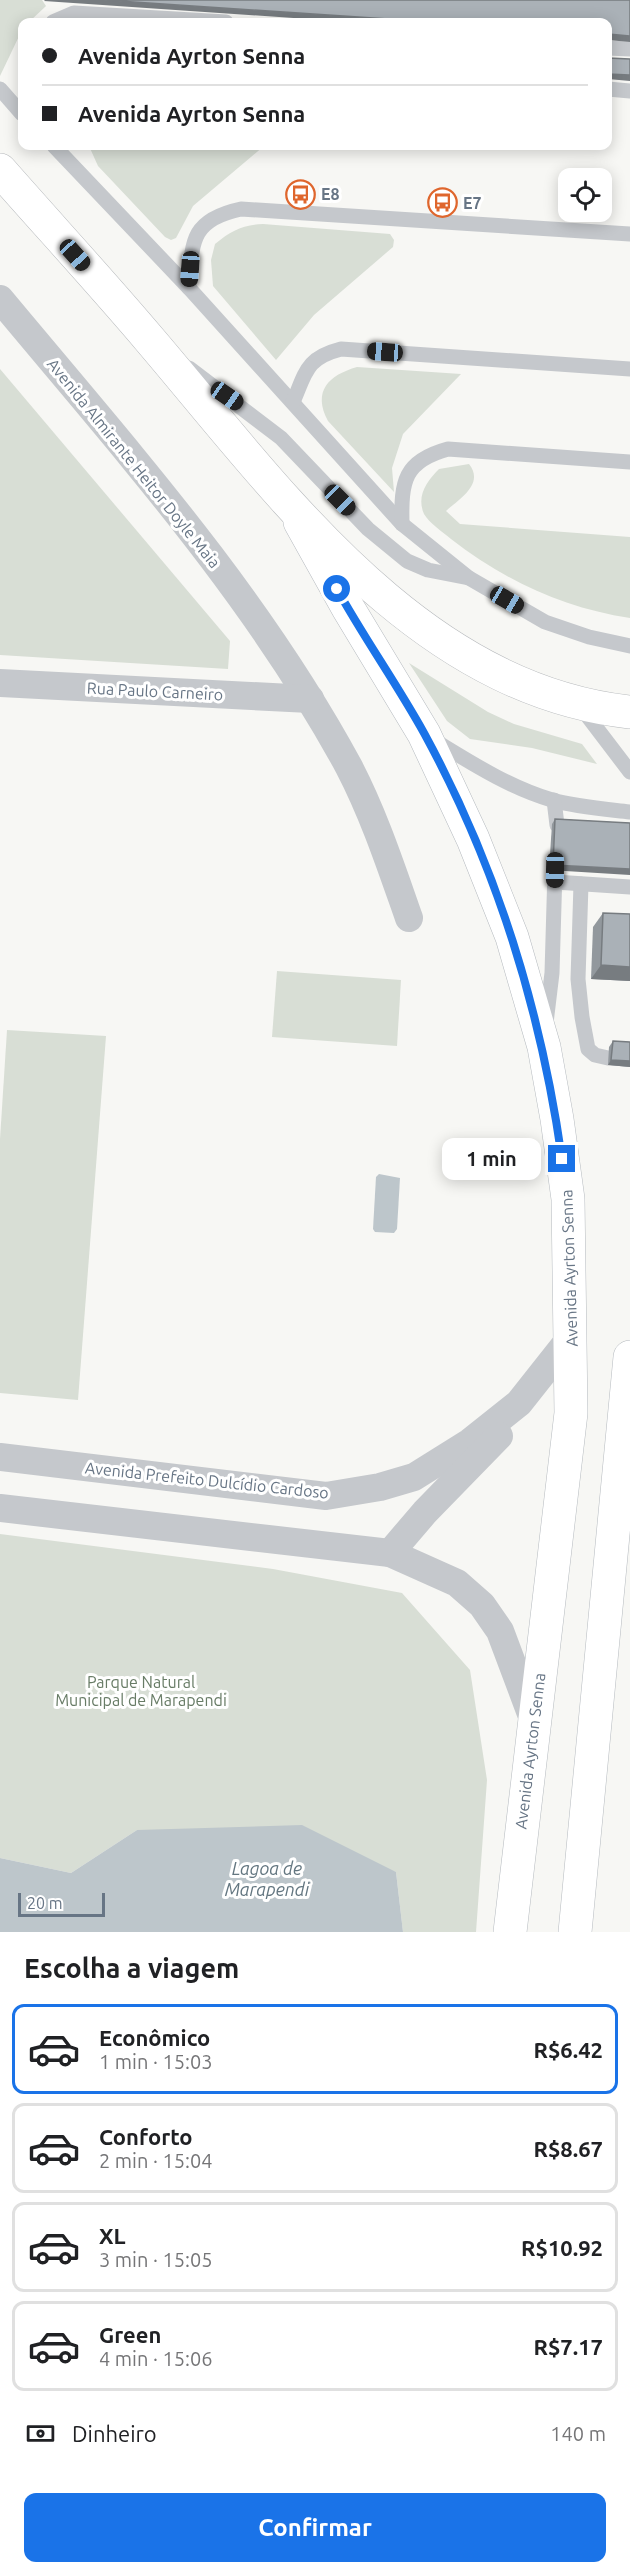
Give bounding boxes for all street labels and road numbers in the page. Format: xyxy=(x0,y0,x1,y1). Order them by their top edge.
street label: Avenida Almirante Heitor Doyle Maia xyxy=(44,355,224,571)
street label: Rua Paulo Carneiro xyxy=(86,678,224,704)
street label: Avenida Ayrton Senna xyxy=(557,1189,581,1347)
street label: Avenida Prefeito Dulcídio Cardoso xyxy=(84,1458,330,1502)
street label: Avenida Ayrton Senna xyxy=(511,1672,549,1830)

